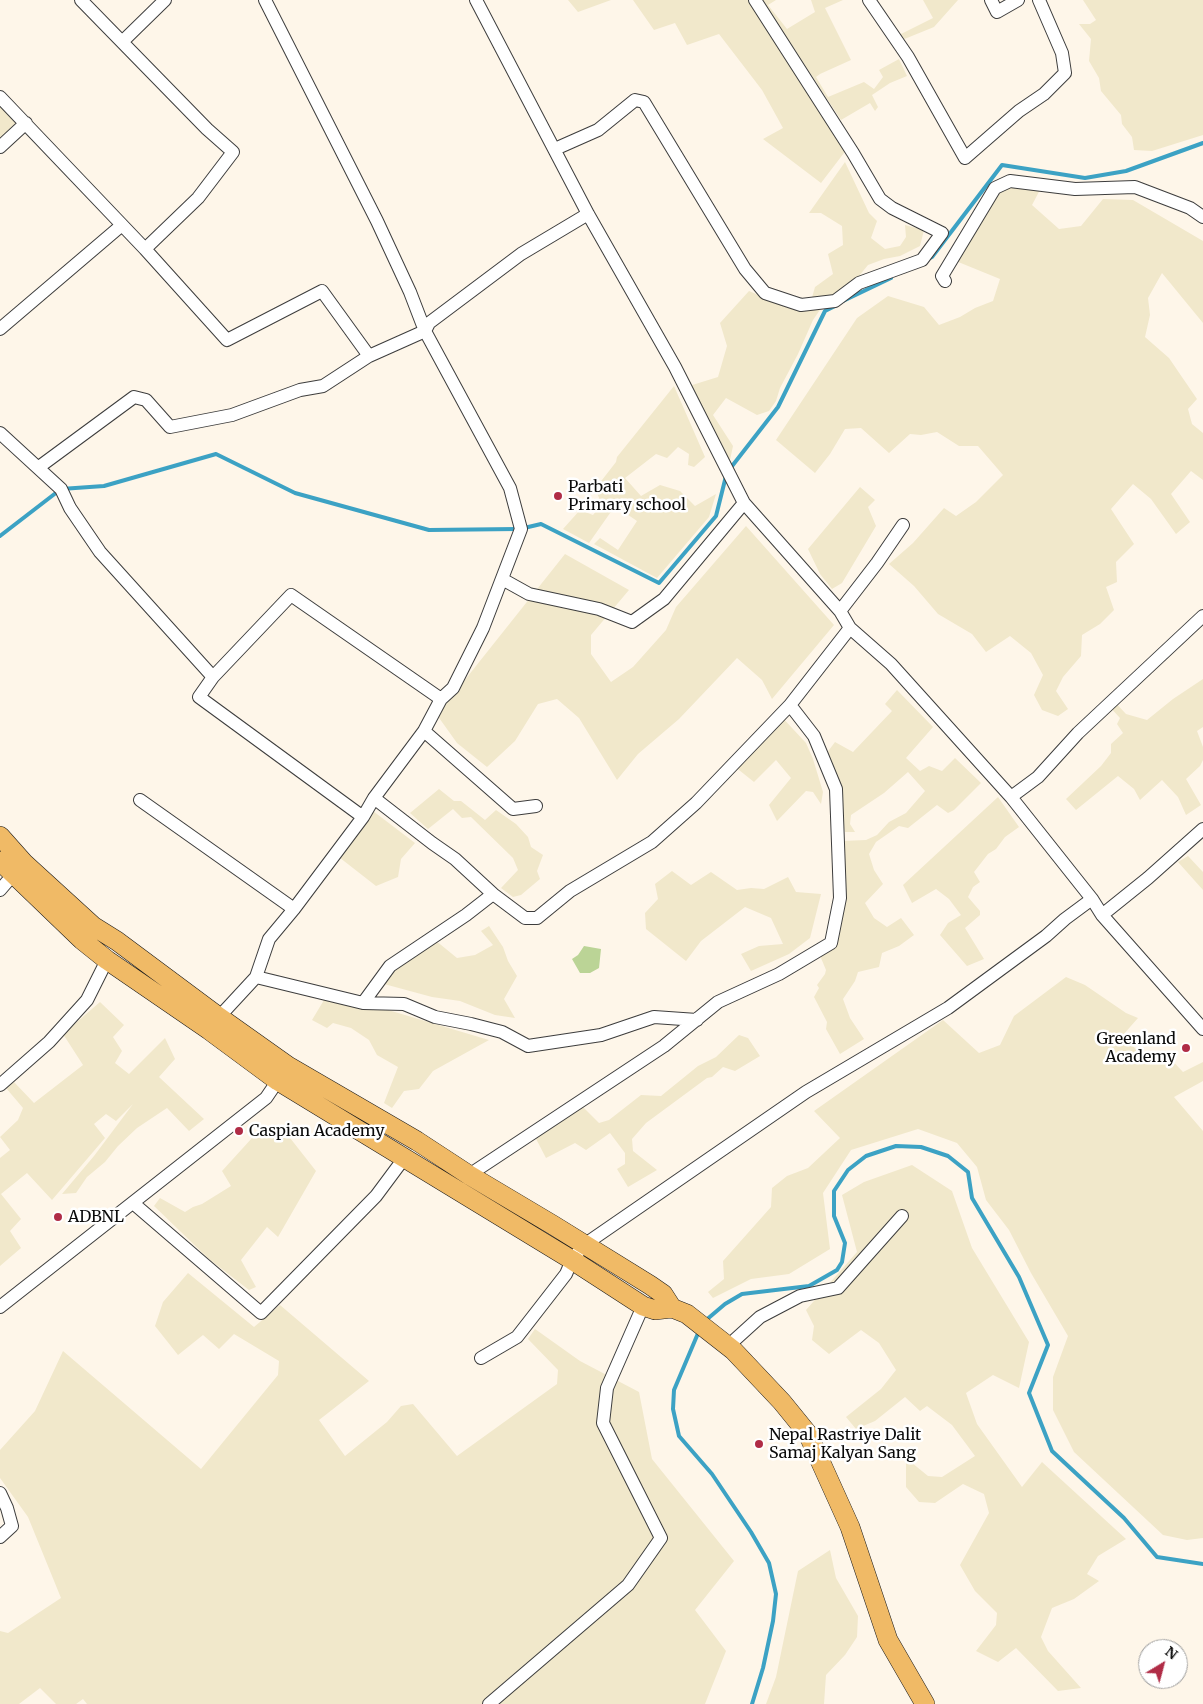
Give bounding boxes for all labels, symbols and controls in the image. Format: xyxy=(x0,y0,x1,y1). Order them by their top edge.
place label: Parbati Primary school xyxy=(568,477,686,515)
marker: Parbati Primary school xyxy=(552,490,564,502)
place label: Greenland Academy xyxy=(1096,1029,1176,1067)
marker: Greenland Academy xyxy=(1180,1042,1192,1054)
place label: Caspian Academy xyxy=(249,1121,385,1141)
marker: Caspian Academy xyxy=(233,1125,245,1137)
place label: ADBNL xyxy=(68,1207,124,1227)
marker: ADBNL xyxy=(52,1211,64,1223)
place label: Nepal Rastriye Dalit Samaj Kalyan Sang xyxy=(769,1425,921,1463)
marker: Nepal Rastriye Dalit Samaj Kalyan Sang xyxy=(753,1438,765,1450)
north arrow xyxy=(1138,1639,1188,1689)
text: N xyxy=(1162,1642,1181,1663)

